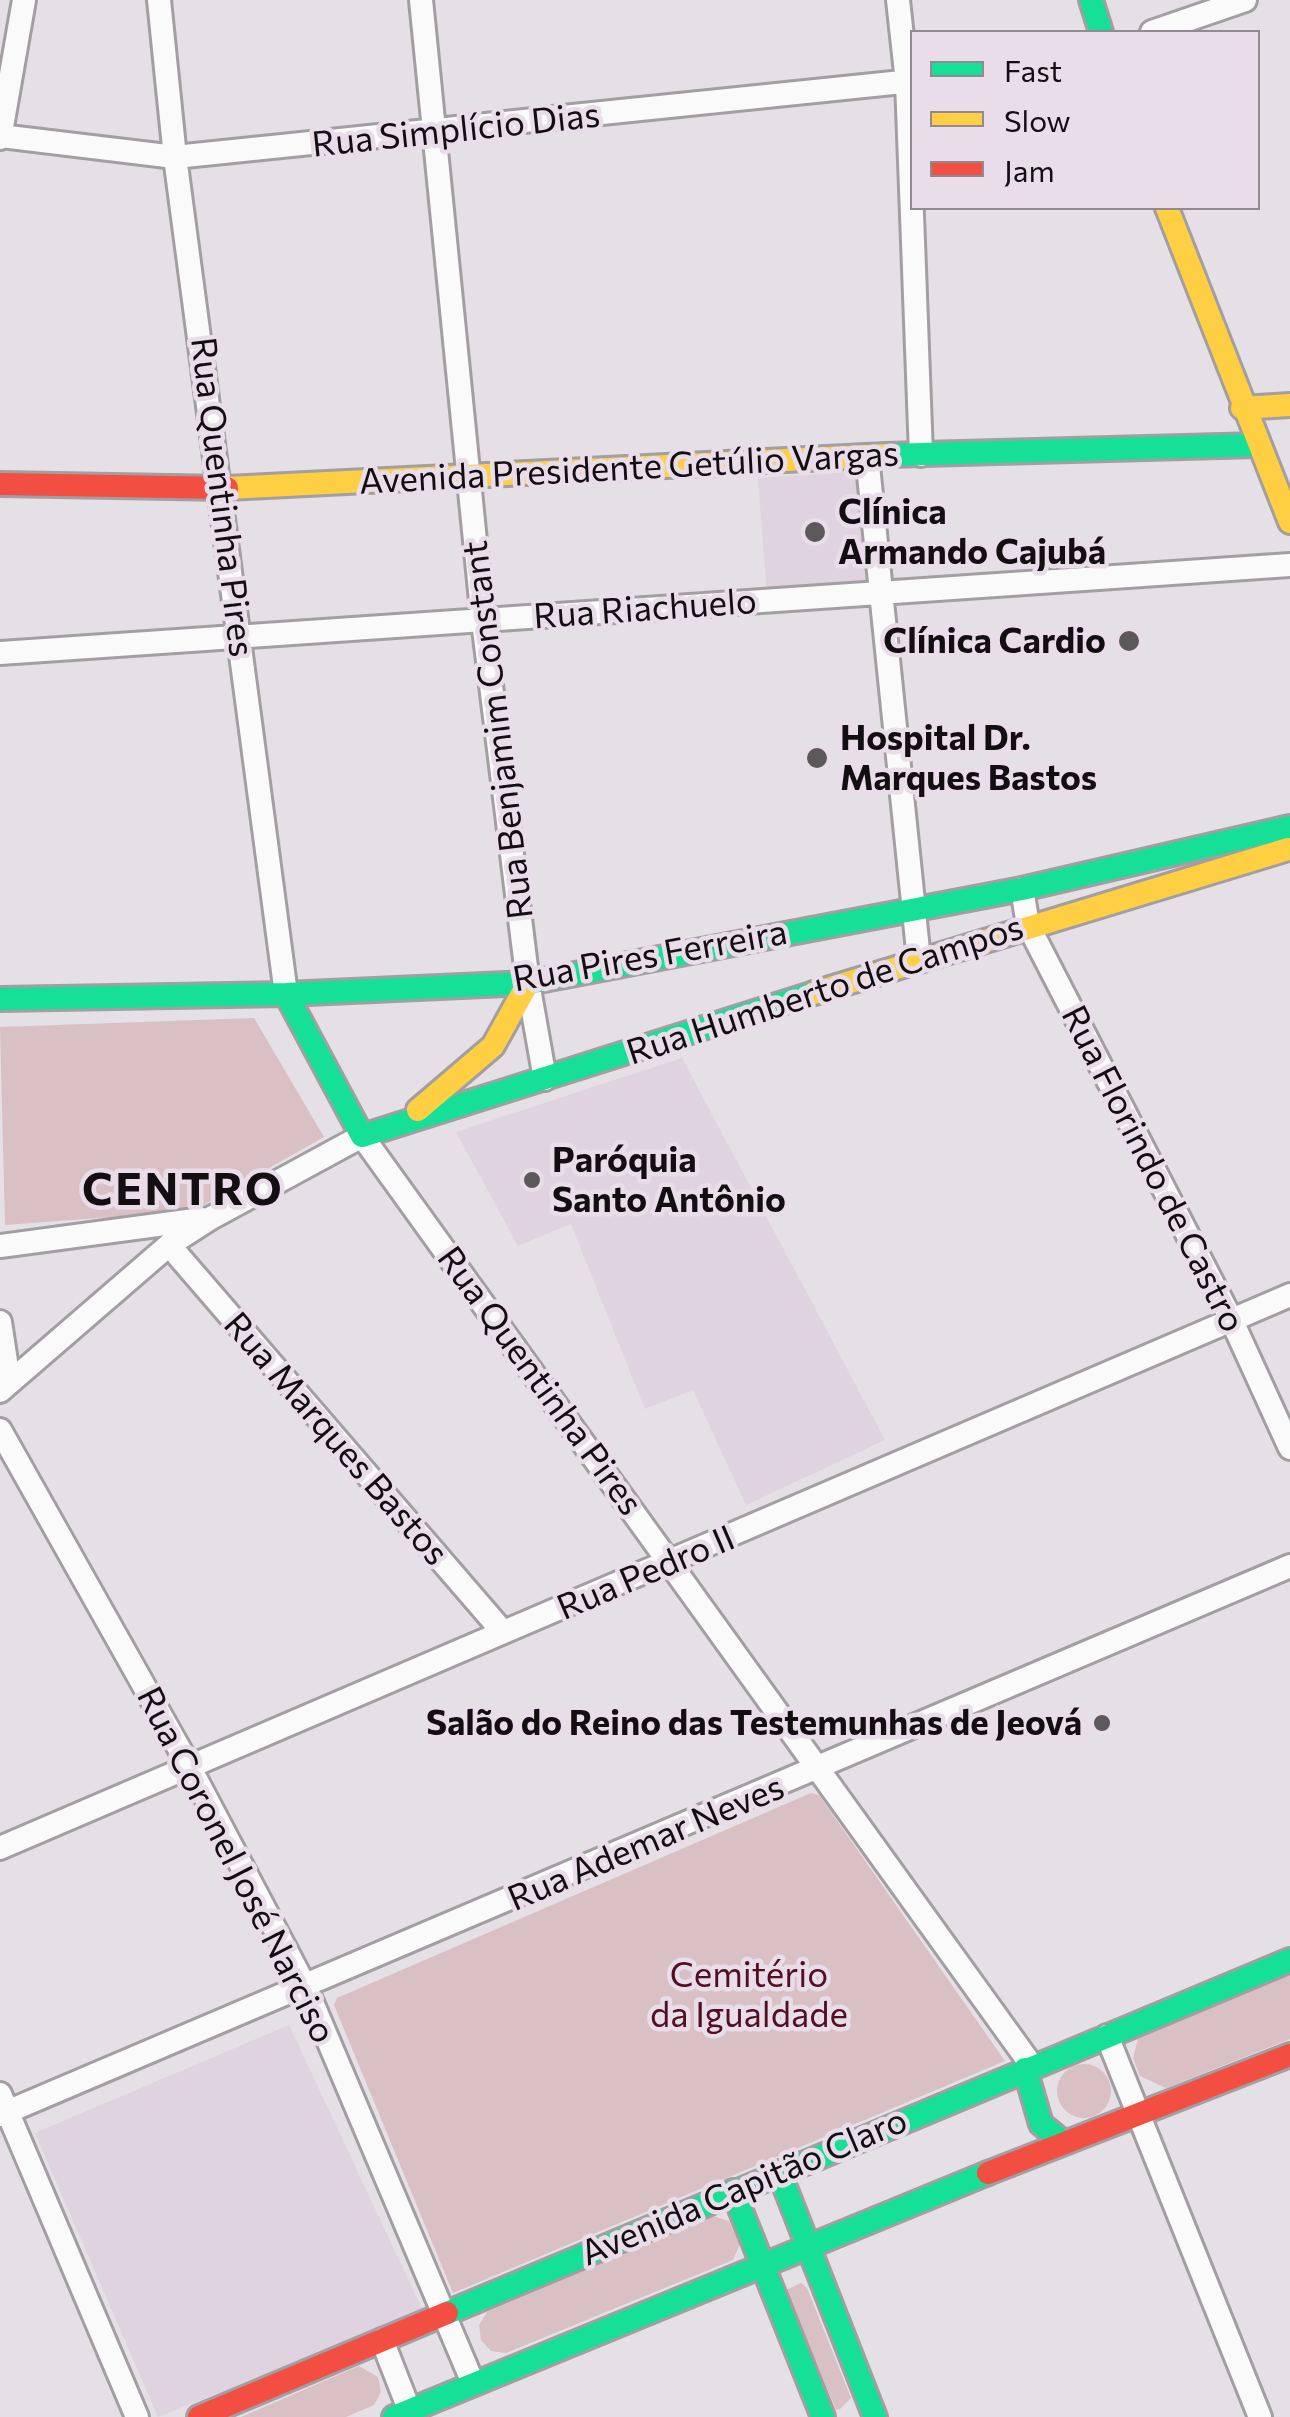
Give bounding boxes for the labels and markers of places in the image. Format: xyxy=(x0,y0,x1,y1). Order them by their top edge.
place label: Clínica Armando Cajubá xyxy=(838,491,1106,573)
marker: Clínica Armando Cajubá xyxy=(802,519,828,545)
place label: Clínica Cardio xyxy=(883,620,1106,662)
marker: Clínica Cardio xyxy=(1116,628,1142,654)
place label: Hospital Dr. Marques Bastos xyxy=(840,717,1097,799)
marker: Hospital Dr. Marques Bastos xyxy=(804,745,830,771)
place label: Paróquia Santo Antônio xyxy=(552,1139,786,1221)
marker: Paróquia Santo Antônio xyxy=(521,1169,543,1191)
place label: Salão do Reino das Testemunhas de Jeová xyxy=(426,1702,1082,1744)
marker: Salão do Reino das Testemunhas de Jeová xyxy=(1091,1712,1113,1734)

